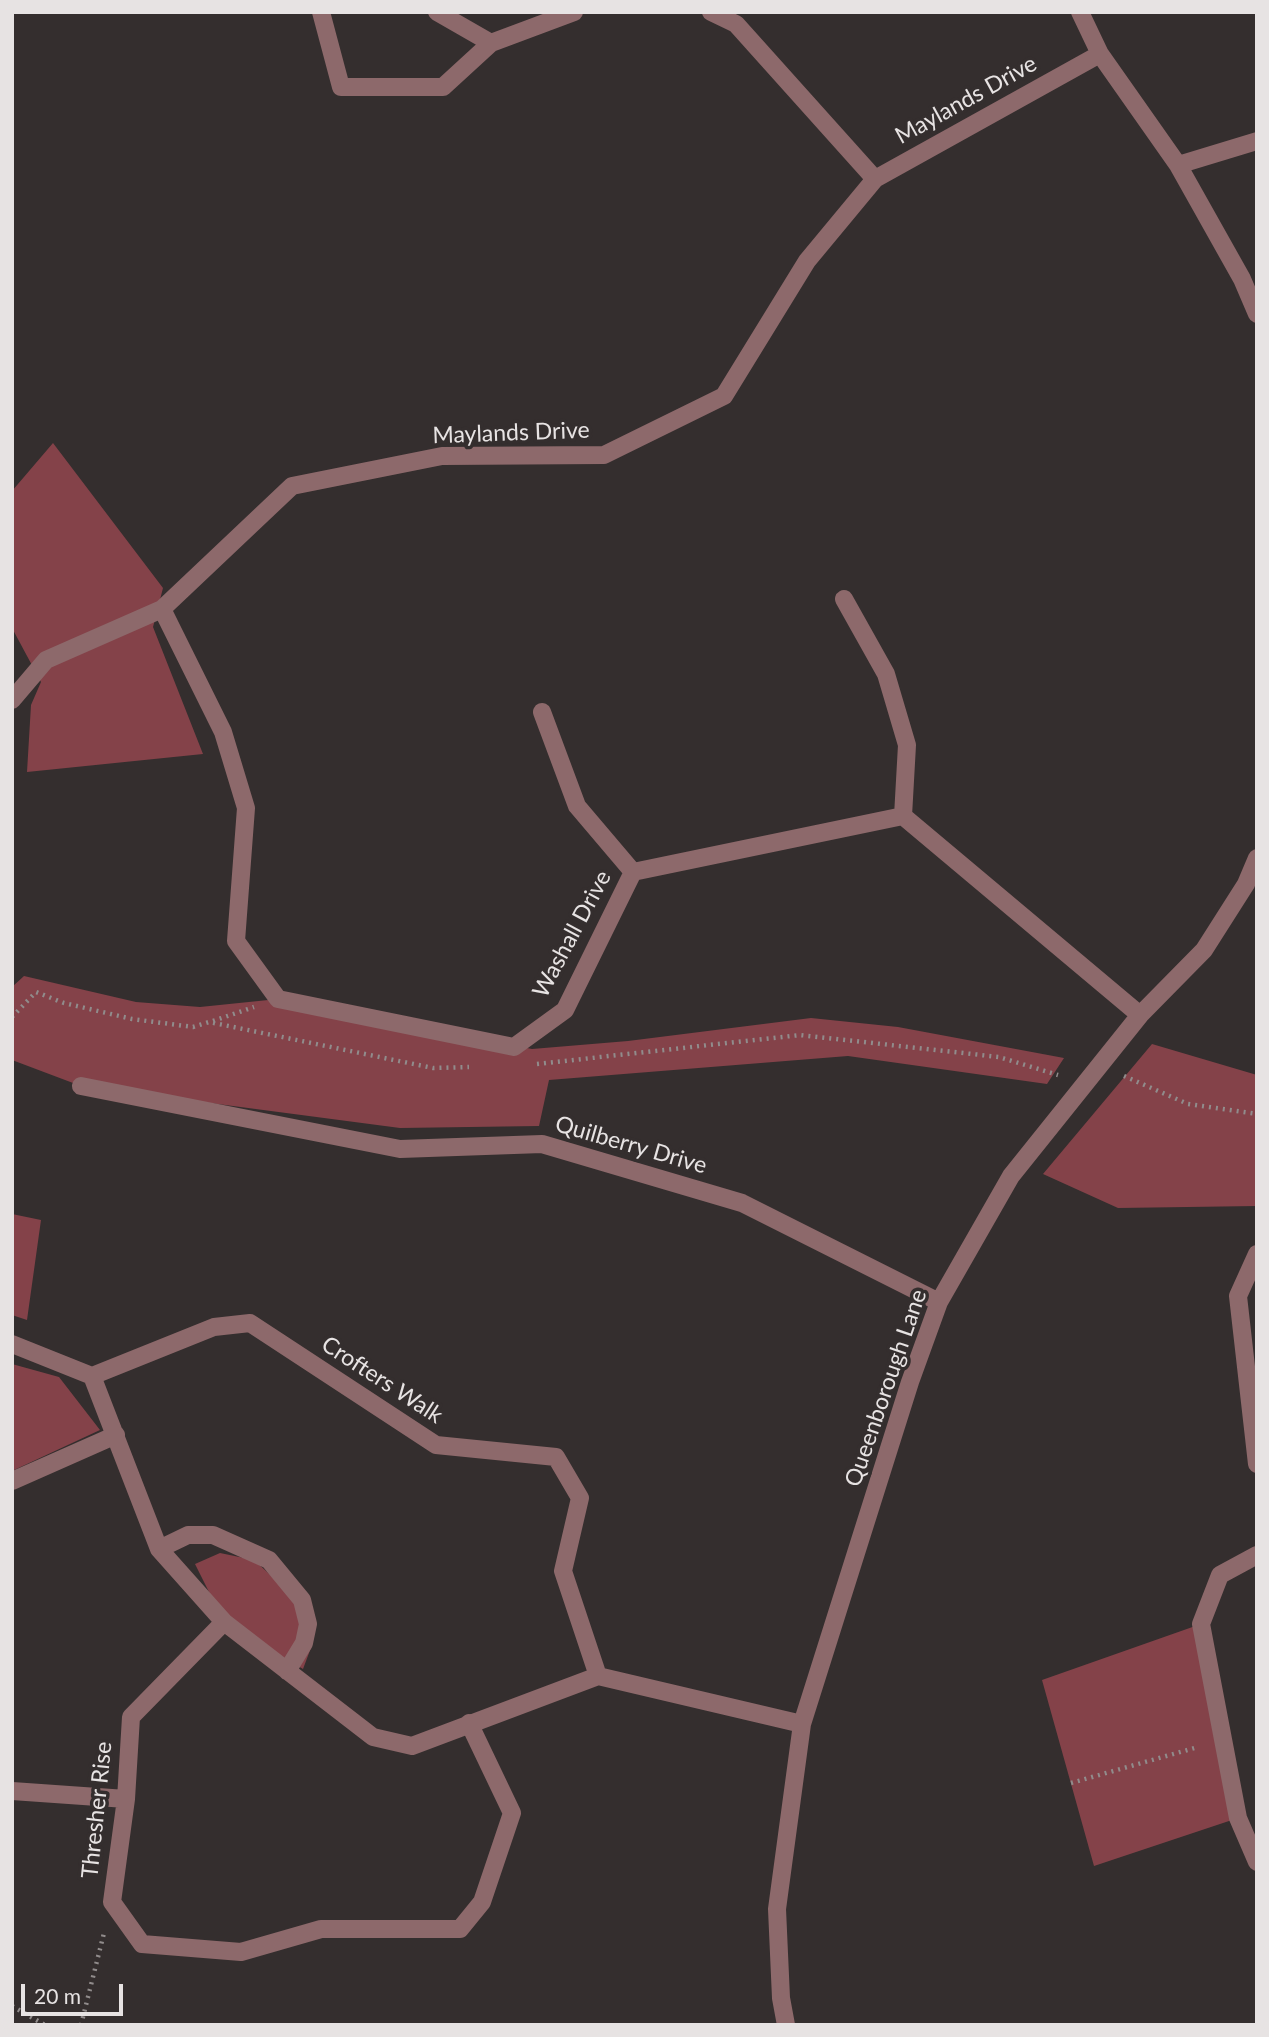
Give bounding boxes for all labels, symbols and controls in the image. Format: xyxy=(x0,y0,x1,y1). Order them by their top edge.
street label: Maylands Drive xyxy=(891,50,1041,150)
street label: Maylands Drive xyxy=(432,416,590,450)
street label: Washall Drive xyxy=(527,866,617,1002)
street label: Quilberry Drive xyxy=(552,1110,710,1180)
street label: Queenborough Lane xyxy=(839,1286,933,1490)
street label: Crofters Walk xyxy=(316,1331,448,1429)
street label: Thresher Rise xyxy=(76,1740,118,1880)
scale bar xyxy=(24,1970,126,2014)
text: 20 m xyxy=(34,1983,81,2008)

